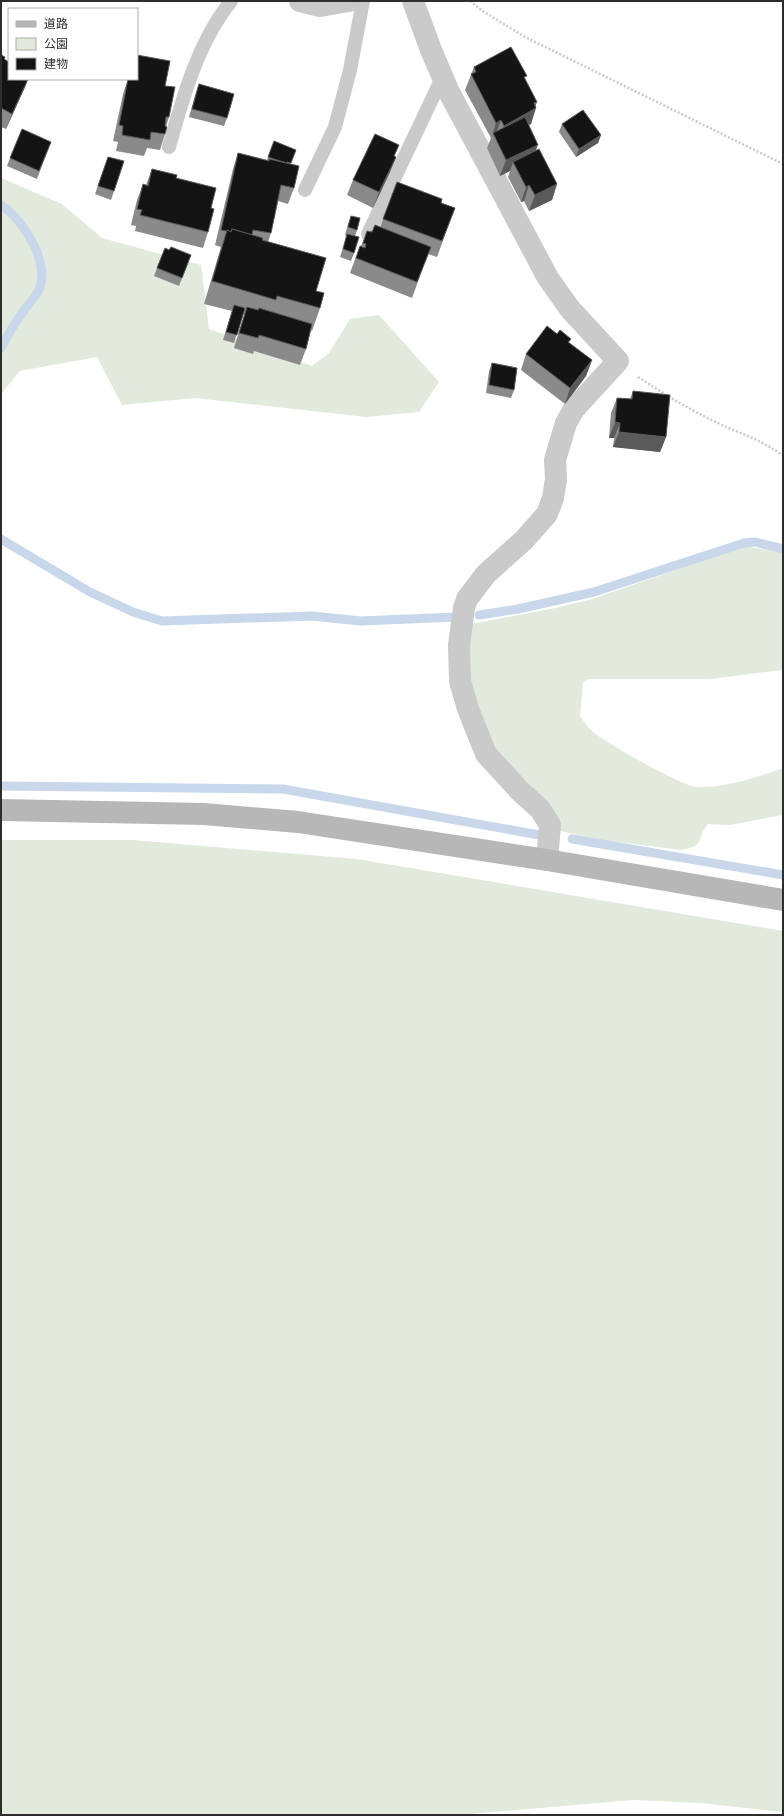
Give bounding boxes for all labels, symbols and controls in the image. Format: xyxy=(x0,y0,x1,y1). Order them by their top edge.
legend xyxy=(8,8,138,80)
text: 道路 xyxy=(44,16,68,31)
text: 公園 xyxy=(44,36,68,51)
text: 建物 xyxy=(44,56,68,71)

